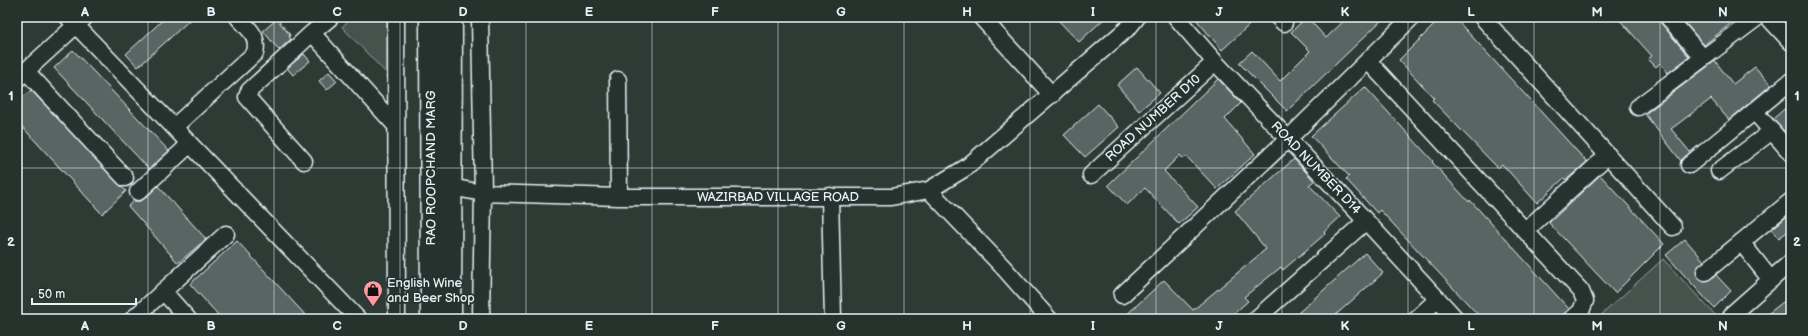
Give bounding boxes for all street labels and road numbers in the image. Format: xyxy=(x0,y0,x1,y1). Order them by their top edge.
street label: ROAD NUMBER D10 xyxy=(1102,71,1204,165)
street label: RAO ROOPCHAND MARG xyxy=(423,90,439,245)
street label: ROAD NUMBER D14 xyxy=(1268,118,1364,218)
street label: WAZIRBAD VILLAGE ROAD xyxy=(697,189,859,205)

